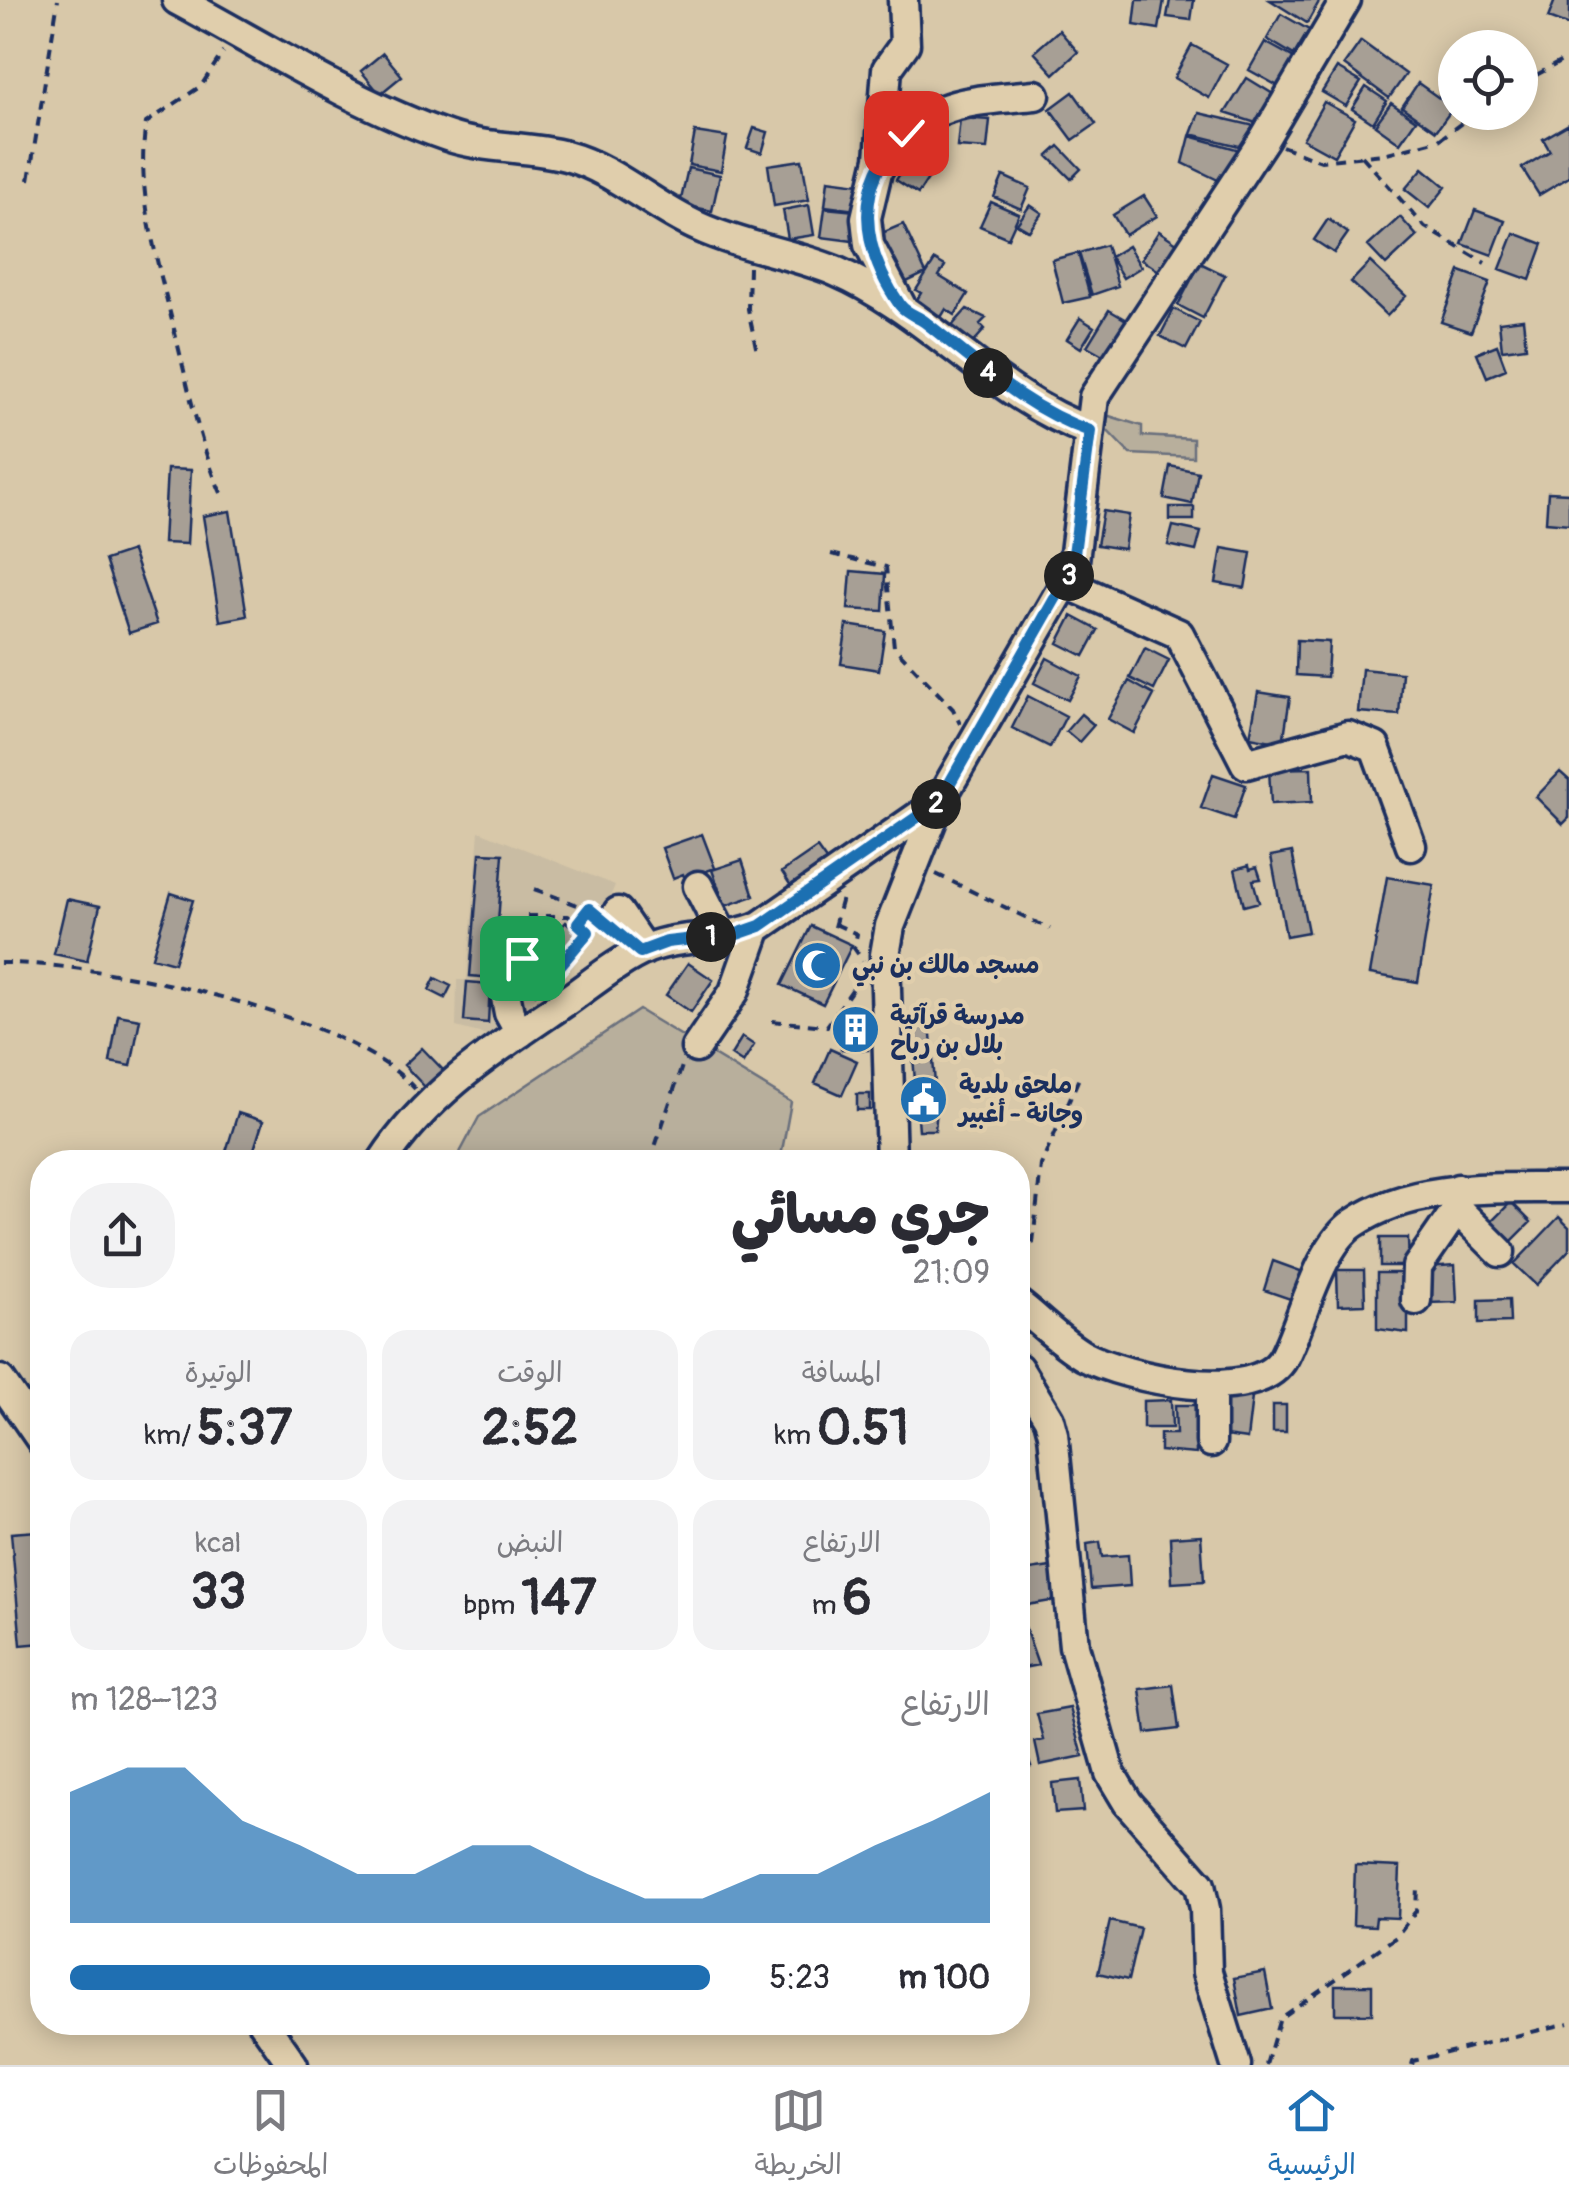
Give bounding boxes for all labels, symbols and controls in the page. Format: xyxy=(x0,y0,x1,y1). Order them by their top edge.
map controls xyxy=(1438,30,1538,130)
button: locate xyxy=(1438,30,1538,130)
pin xyxy=(864,91,949,176)
icon: check xyxy=(879,106,934,161)
pin: 4 xyxy=(963,348,1013,398)
text: 4 xyxy=(980,355,996,390)
pin: 3 xyxy=(1044,551,1094,601)
text: 3 xyxy=(1061,558,1077,593)
pin: 2 xyxy=(911,779,961,829)
text: 2 xyxy=(928,786,944,821)
pin: 1 xyxy=(686,912,736,962)
pin xyxy=(480,916,565,1001)
text: 1 xyxy=(706,919,716,954)
icon: arrive xyxy=(495,931,550,986)
mosque icon: مسجد مالك بن نبي xyxy=(791,939,843,991)
place label: مسجد مالك بن نبي xyxy=(852,950,1040,987)
place label: مدرسة قرآتية بلال بن رباح xyxy=(890,1001,1025,1061)
building icon: مدرسة قرآتية بلال بن رباح xyxy=(829,1004,881,1056)
place label: ملحق بلدية وجانة - أغبير xyxy=(957,1070,1083,1130)
public building icon: ملحق بلدية وجانة - أغبير xyxy=(898,1073,950,1125)
text: جري مسائي xyxy=(731,1181,990,1250)
button: share xyxy=(70,1183,175,1288)
text: 21:09 xyxy=(913,1253,990,1293)
text: الوتيرة xyxy=(185,1356,252,1391)
text: الوقت xyxy=(497,1356,563,1391)
text: المسافة xyxy=(802,1356,882,1391)
text: 5:37 xyxy=(197,1397,292,1460)
text: 2:52 xyxy=(482,1397,578,1460)
text: 0.51 xyxy=(817,1397,909,1460)
text: /km xyxy=(145,1418,197,1453)
text: km xyxy=(774,1418,817,1453)
text: kcal xyxy=(196,1526,241,1561)
text: النبض xyxy=(497,1526,563,1561)
text: الارتفاع xyxy=(802,1526,881,1561)
text: 33 xyxy=(190,1561,246,1624)
text: 147 xyxy=(521,1567,596,1630)
text: 6 xyxy=(843,1567,872,1630)
text: bpm xyxy=(464,1588,521,1623)
text: m xyxy=(812,1588,843,1623)
text: 123–128 m xyxy=(70,1680,218,1720)
text: الارتفاع xyxy=(900,1685,990,1725)
text: 5:23 xyxy=(769,1958,830,1998)
text: 100 m xyxy=(898,1958,990,1998)
tab: المحفوظات xyxy=(213,2083,328,2189)
tab: الخريطة xyxy=(755,2083,842,2189)
tab: الرئيسية xyxy=(1268,2083,1356,2189)

